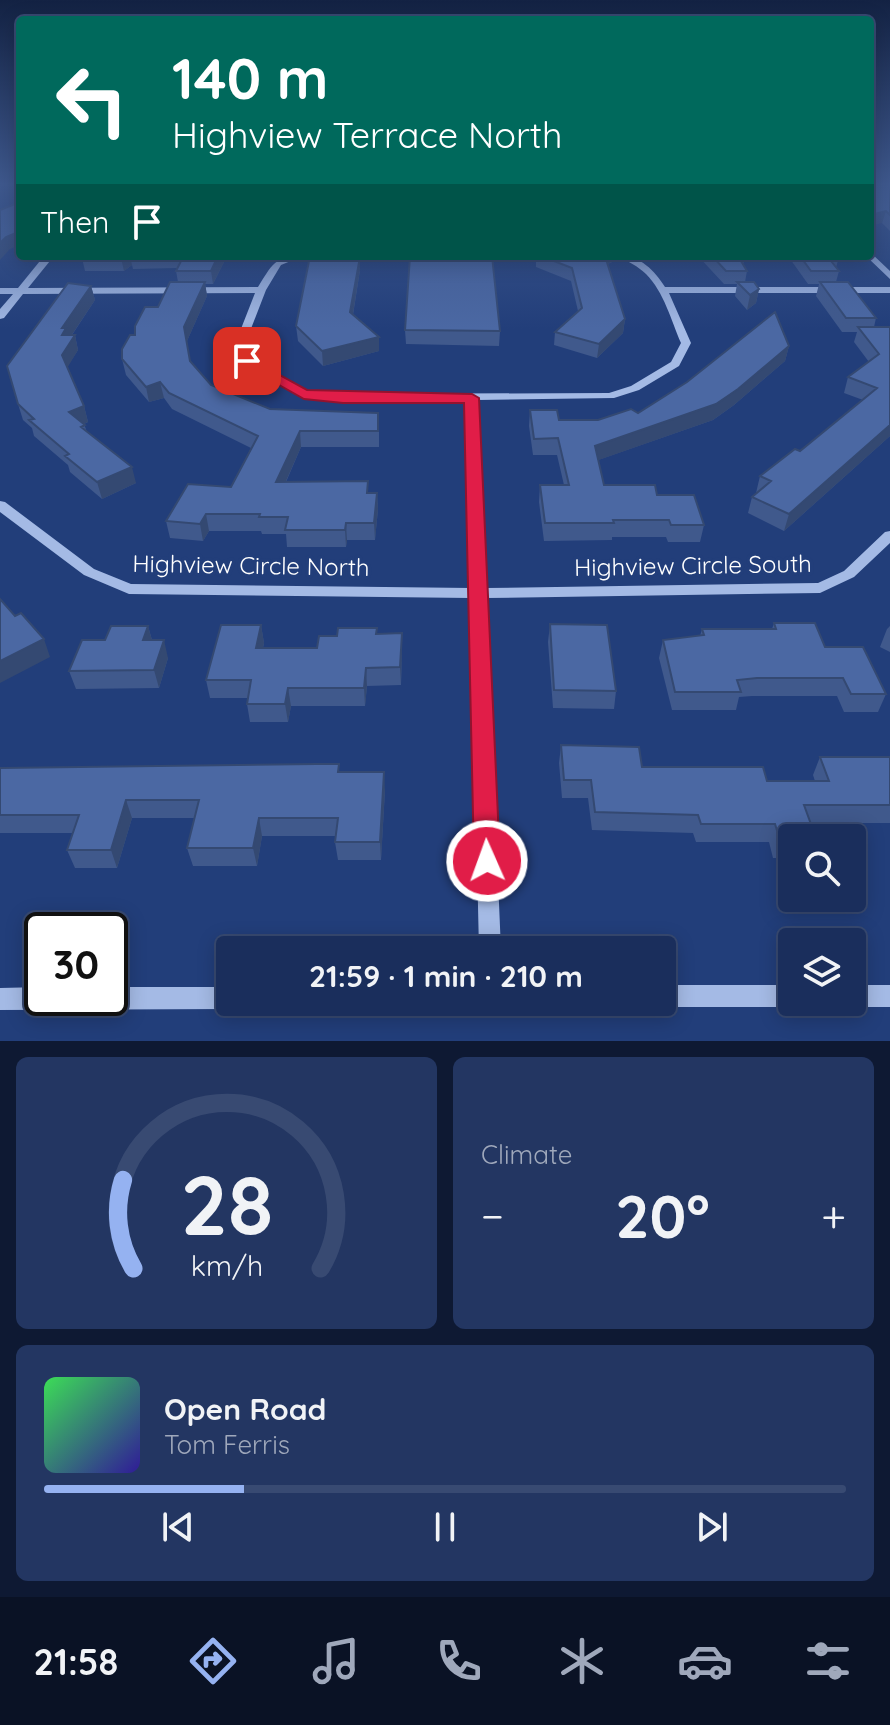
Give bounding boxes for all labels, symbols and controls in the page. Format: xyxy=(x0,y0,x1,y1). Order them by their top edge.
text: 140 m xyxy=(172,43,328,113)
icon: left xyxy=(40,48,144,152)
text: Highview Terrace North xyxy=(172,112,563,157)
icon: arrive xyxy=(125,200,169,244)
text: Then xyxy=(40,203,109,241)
pin xyxy=(213,327,281,395)
icon: arrive xyxy=(225,339,269,383)
street label: Highview Circle North xyxy=(132,548,370,582)
street label: Highview Circle South xyxy=(574,548,812,582)
position arrow xyxy=(445,819,529,903)
map controls xyxy=(778,824,866,1016)
button: search xyxy=(778,824,866,912)
speed limit sign: 30 xyxy=(24,912,128,1016)
button: layers xyxy=(778,928,866,1016)
text: 21:59 · 1 min · 210 m xyxy=(309,957,583,995)
text: Climate xyxy=(481,1138,572,1171)
text: 28 xyxy=(180,1152,273,1256)
text: 20° xyxy=(615,1178,710,1253)
text: − xyxy=(481,1188,504,1243)
text: + xyxy=(821,1188,846,1243)
text: km/h xyxy=(190,1247,263,1283)
text: Open Road xyxy=(164,1390,326,1428)
text: Tom Ferris xyxy=(164,1428,290,1461)
icon: previous xyxy=(156,1505,200,1549)
icon: pause xyxy=(423,1505,467,1549)
icon: next xyxy=(690,1505,734,1549)
icon: directions xyxy=(185,1633,241,1689)
icon: music xyxy=(308,1633,364,1689)
icon: phone xyxy=(431,1633,487,1689)
icon: climate xyxy=(554,1633,610,1689)
icon: car xyxy=(677,1633,733,1689)
icon: filters xyxy=(800,1633,856,1689)
text: 21:58 xyxy=(34,1639,118,1684)

